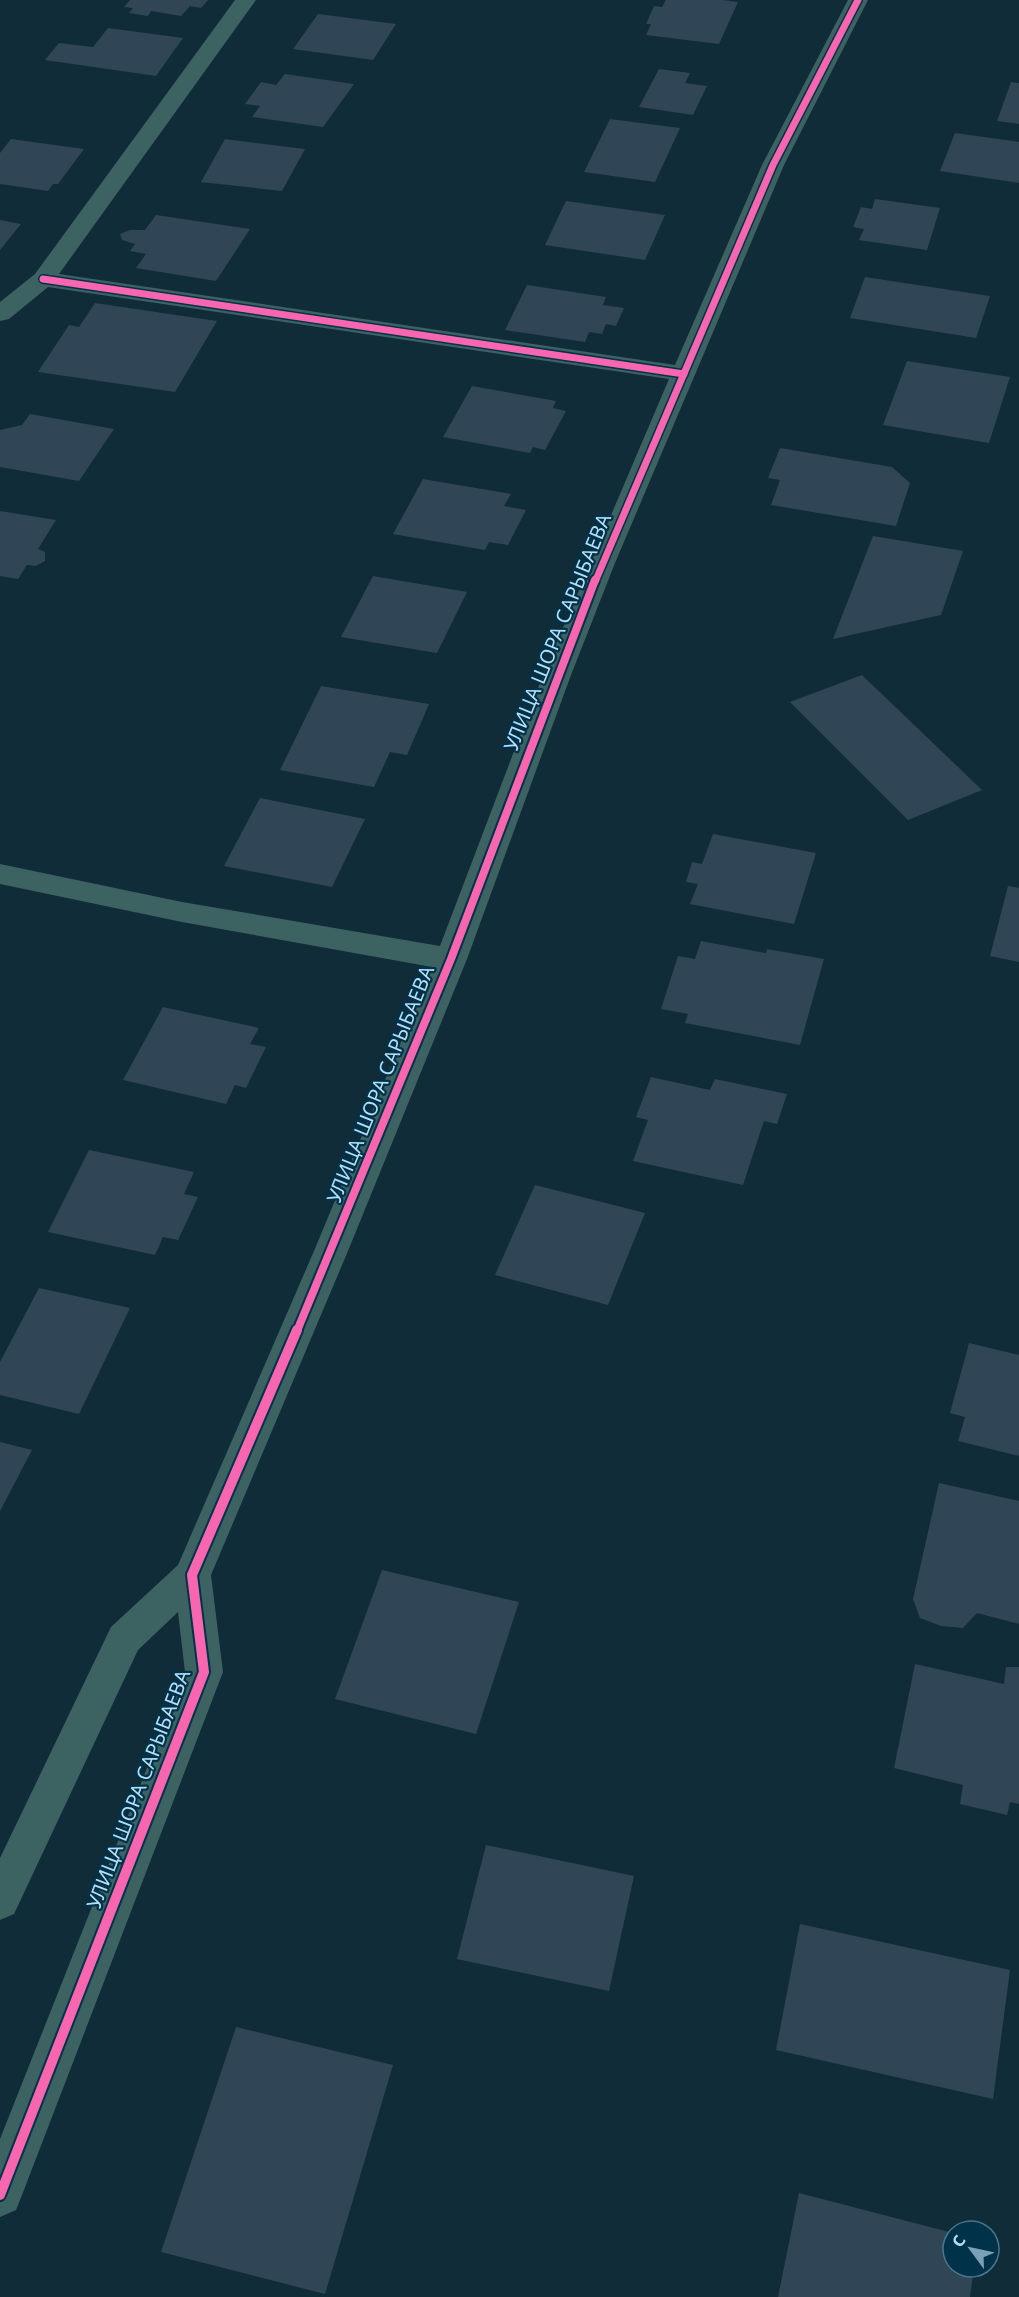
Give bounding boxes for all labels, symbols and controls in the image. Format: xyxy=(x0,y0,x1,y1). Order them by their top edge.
street label: УЛИЦА ШОРА САРЫБАЕВА xyxy=(497,509,617,755)
street label: УЛИЦА ШОРА САРЫБАЕВА xyxy=(320,961,440,1207)
street label: УЛИЦА ШОРА САРЫБАЕВА xyxy=(80,1665,196,1912)
north arrow xyxy=(941,2219,1001,2279)
text: С xyxy=(946,2231,970,2251)

